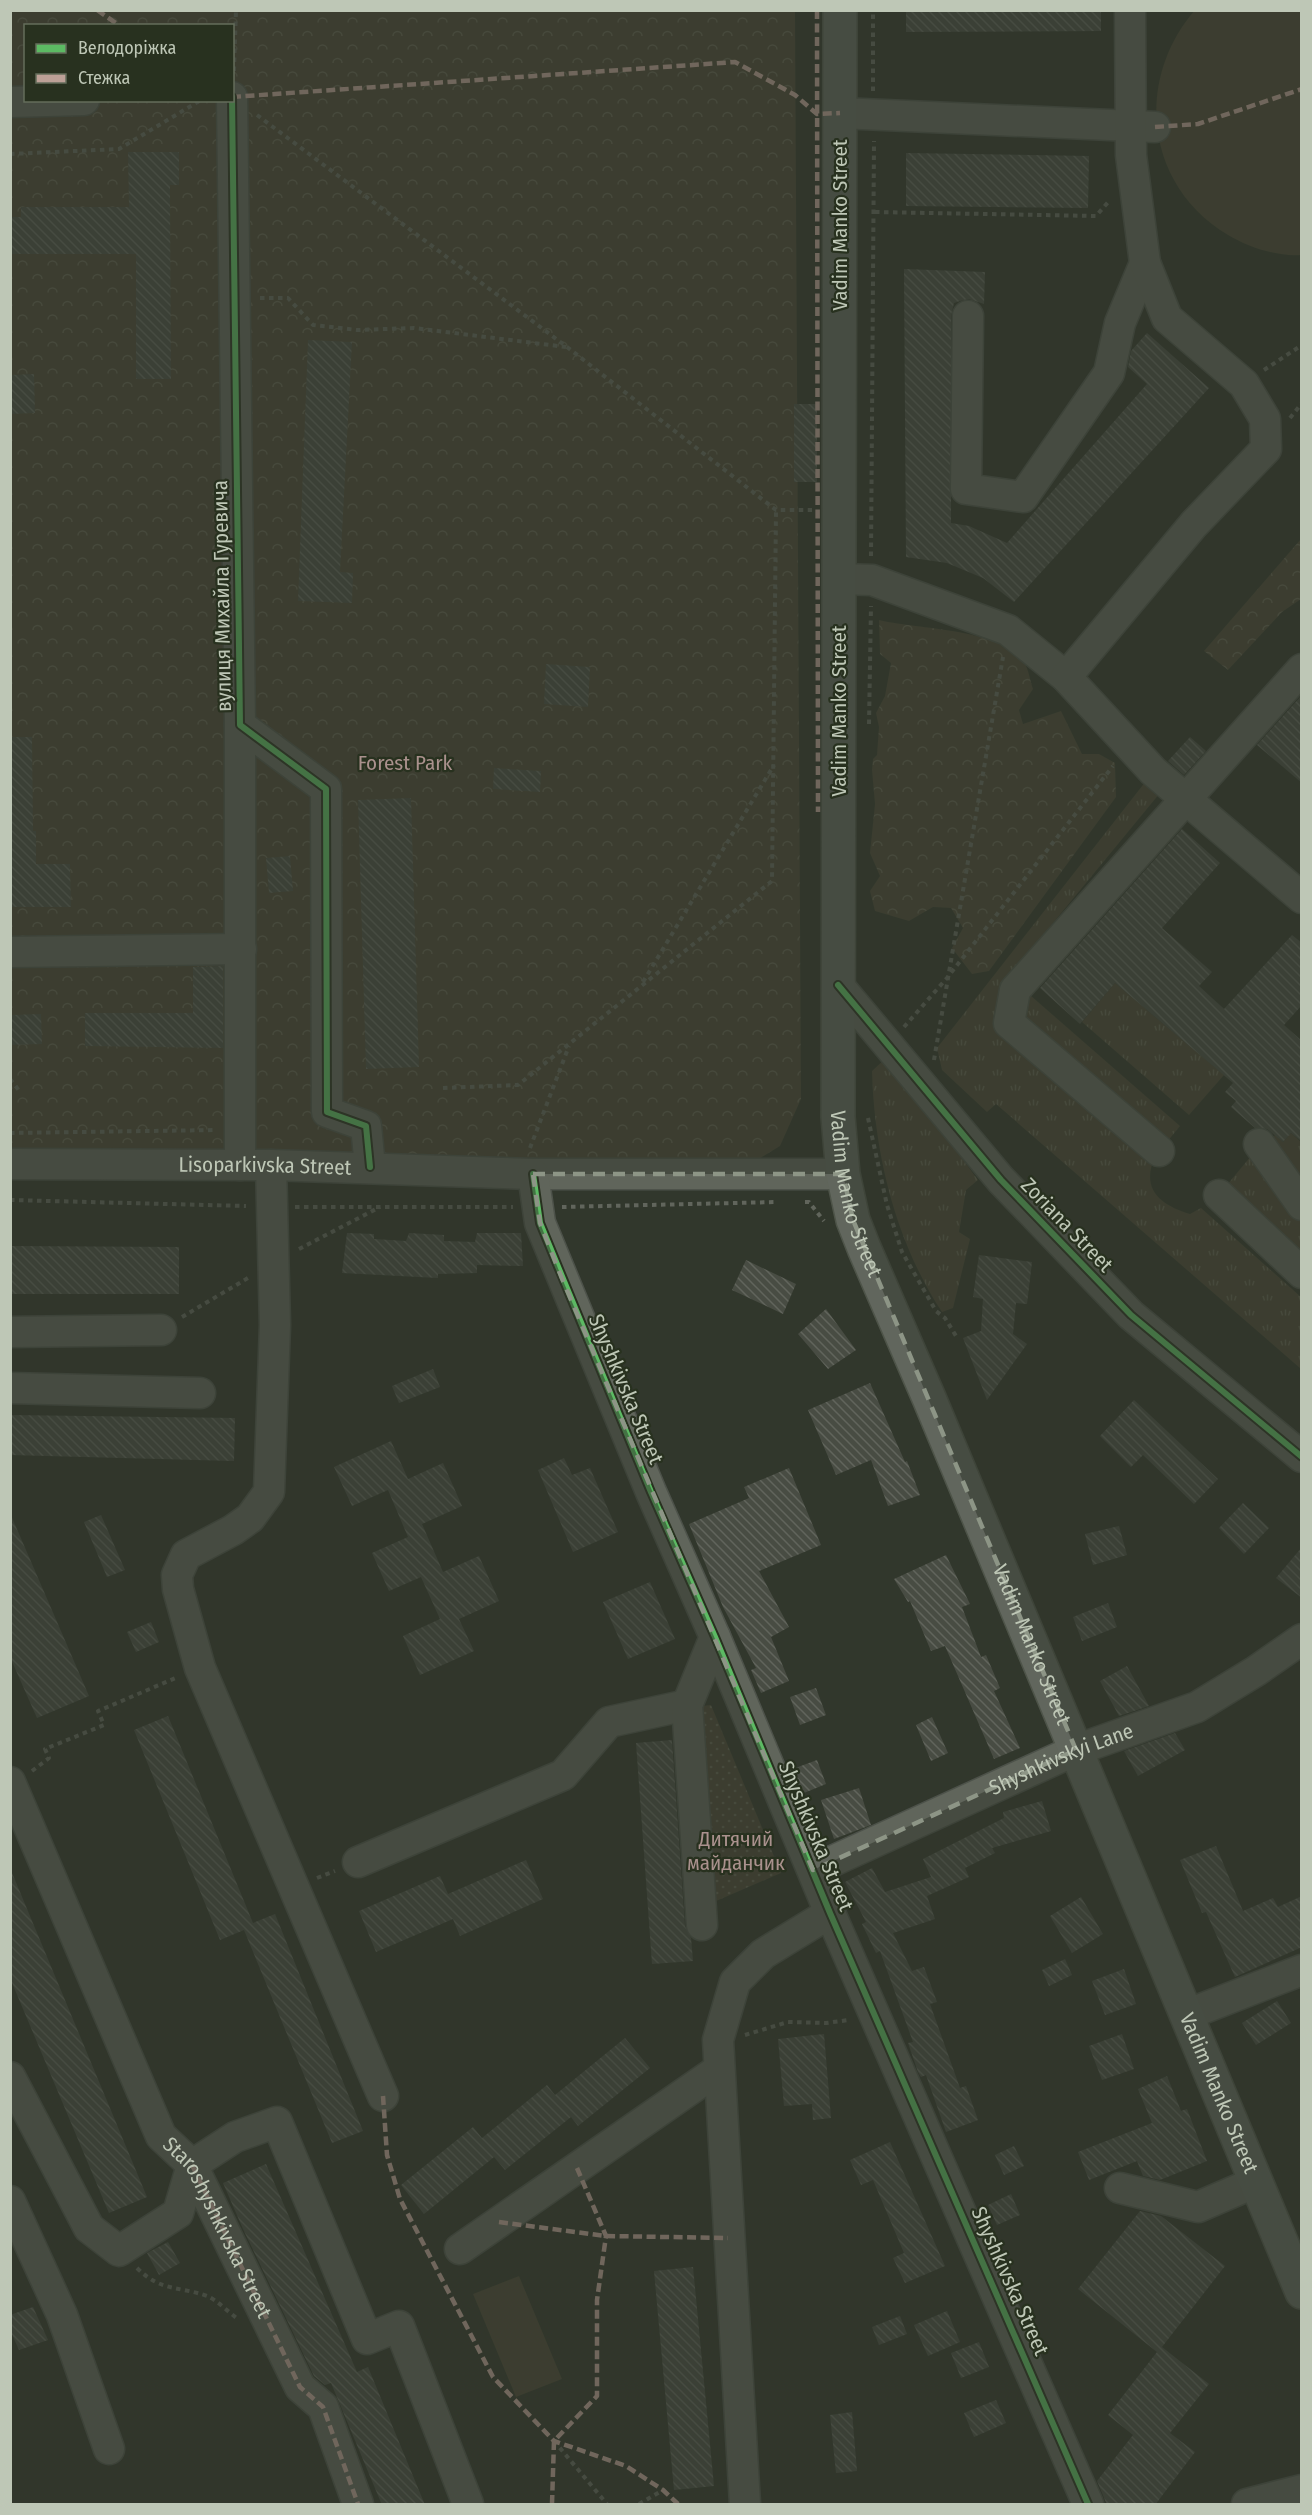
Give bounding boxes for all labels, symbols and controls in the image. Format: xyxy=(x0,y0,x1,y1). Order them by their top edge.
legend xyxy=(24,24,234,102)
text: Велодоріжка xyxy=(78,37,176,59)
text: Стежка xyxy=(78,67,131,89)
street label: Vadim Manko Street xyxy=(827,139,853,311)
street label: вулиця Михайла Гуревича xyxy=(207,480,237,712)
street label: Vadim Manko Street xyxy=(826,625,852,797)
park label: Forest Park xyxy=(358,750,453,776)
street label: Vadim Manko Street xyxy=(825,1110,888,1281)
street label: Lisoparkivska Street xyxy=(178,1152,352,1181)
street label: Zoriana Street xyxy=(1016,1172,1119,1278)
street label: Shyshkivska Street xyxy=(583,1310,669,1468)
street label: Vadim Manko Street xyxy=(987,1560,1077,1729)
street label: Shyshkivskyi Lane xyxy=(985,1718,1137,1801)
street label: Shyshkivska Street xyxy=(773,1757,859,1915)
park label: Дитячий майданчик xyxy=(687,1826,785,1876)
street label: Vadim Manko Street xyxy=(1174,2009,1264,2177)
street label: Staroshyshkivska Street xyxy=(157,2131,278,2323)
street label: Shyshkivska Street xyxy=(966,2203,1055,2360)

